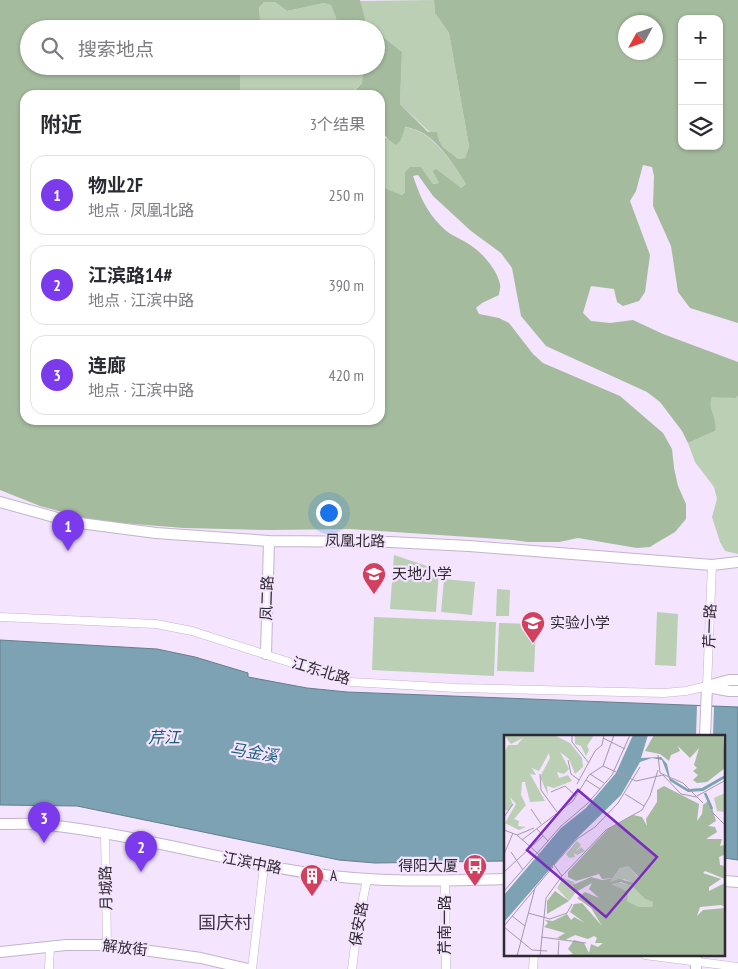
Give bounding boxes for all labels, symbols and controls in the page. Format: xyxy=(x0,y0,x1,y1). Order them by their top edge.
north arrow xyxy=(618,15,663,60)
map controls xyxy=(678,15,723,150)
button: + xyxy=(678,15,723,60)
search box xyxy=(20,20,385,75)
icon: search xyxy=(38,34,66,62)
text: 搜索地点 xyxy=(78,37,154,61)
button: − xyxy=(678,60,723,105)
button: layers xyxy=(678,105,723,150)
text: 附近 xyxy=(40,111,82,138)
text: 3个结果 xyxy=(310,114,365,134)
text: 物业2F xyxy=(88,173,143,197)
text: 1 xyxy=(53,185,61,205)
text: 250 m xyxy=(329,185,364,205)
text: 地点 · 凤凰北路 xyxy=(88,200,194,220)
text: 江滨路14# xyxy=(88,263,172,287)
text: 2 xyxy=(53,275,61,295)
text: 390 m xyxy=(329,275,364,295)
text: 地点 · 江滨中路 xyxy=(88,290,194,310)
text: 连廊 xyxy=(88,353,126,377)
text: 3 xyxy=(53,365,61,385)
text: 420 m xyxy=(329,365,364,385)
text: 地点 · 江滨中路 xyxy=(88,380,194,400)
your location xyxy=(316,500,342,526)
pin: 1 xyxy=(52,510,84,551)
street label: 凤凰北路 xyxy=(325,530,385,551)
school or university icon: 天地小学 xyxy=(361,561,387,595)
place label: 天地小学 xyxy=(392,564,452,583)
street label: 凤二路 xyxy=(256,575,277,621)
street label: 芹一路 xyxy=(699,603,720,649)
school or university icon: 实验小学 xyxy=(520,610,546,644)
place label: 实验小学 xyxy=(550,613,610,632)
street label: 江东北路 xyxy=(290,653,353,688)
water label: 芹江 xyxy=(148,727,182,747)
inset map xyxy=(504,735,726,956)
water label: 马金溪 xyxy=(229,738,281,766)
pin: 3 xyxy=(28,802,60,843)
pin: 2 xyxy=(125,831,157,872)
street label: 江滨中路 xyxy=(221,847,283,878)
bus stop icon: 得阳大厦 xyxy=(462,853,488,887)
place label: 得阳大厦 xyxy=(398,856,458,875)
building icon: A xyxy=(299,863,325,897)
street label: 月城路 xyxy=(96,865,115,911)
place label: A xyxy=(330,866,338,885)
street label: 芹南一路 xyxy=(435,895,454,955)
street label: 保安路 xyxy=(345,900,372,948)
district label: 国庆村 xyxy=(198,911,252,934)
street label: 解放街 xyxy=(102,936,148,959)

